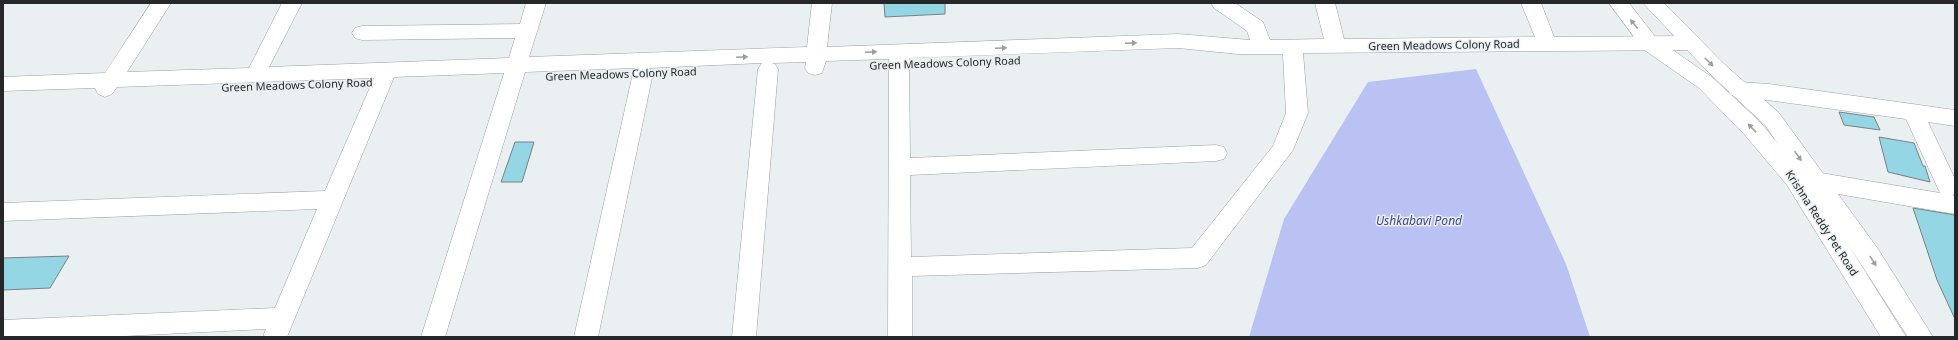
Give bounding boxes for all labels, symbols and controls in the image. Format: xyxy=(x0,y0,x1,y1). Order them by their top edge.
one-way arrow xyxy=(1630,18,1638,29)
street label: Green Meadows Colony Road xyxy=(1368,36,1520,53)
one-way arrow xyxy=(1125,40,1138,46)
one-way arrow xyxy=(995,44,1007,51)
one-way arrow xyxy=(865,49,877,56)
street label: Green Meadows Colony Road xyxy=(869,52,1021,73)
one-way arrow xyxy=(736,54,749,60)
one-way arrow xyxy=(1704,57,1714,67)
street label: Green Meadows Colony Road xyxy=(545,63,697,84)
street label: Green Meadows Colony Road xyxy=(221,74,373,95)
one-way arrow xyxy=(1748,124,1757,133)
one-way arrow xyxy=(1794,150,1802,161)
street label: Krishna Reddy Pet Road xyxy=(1783,167,1862,279)
water label: Ushkabavi Pond xyxy=(1376,212,1463,229)
one-way arrow xyxy=(1870,255,1877,267)

